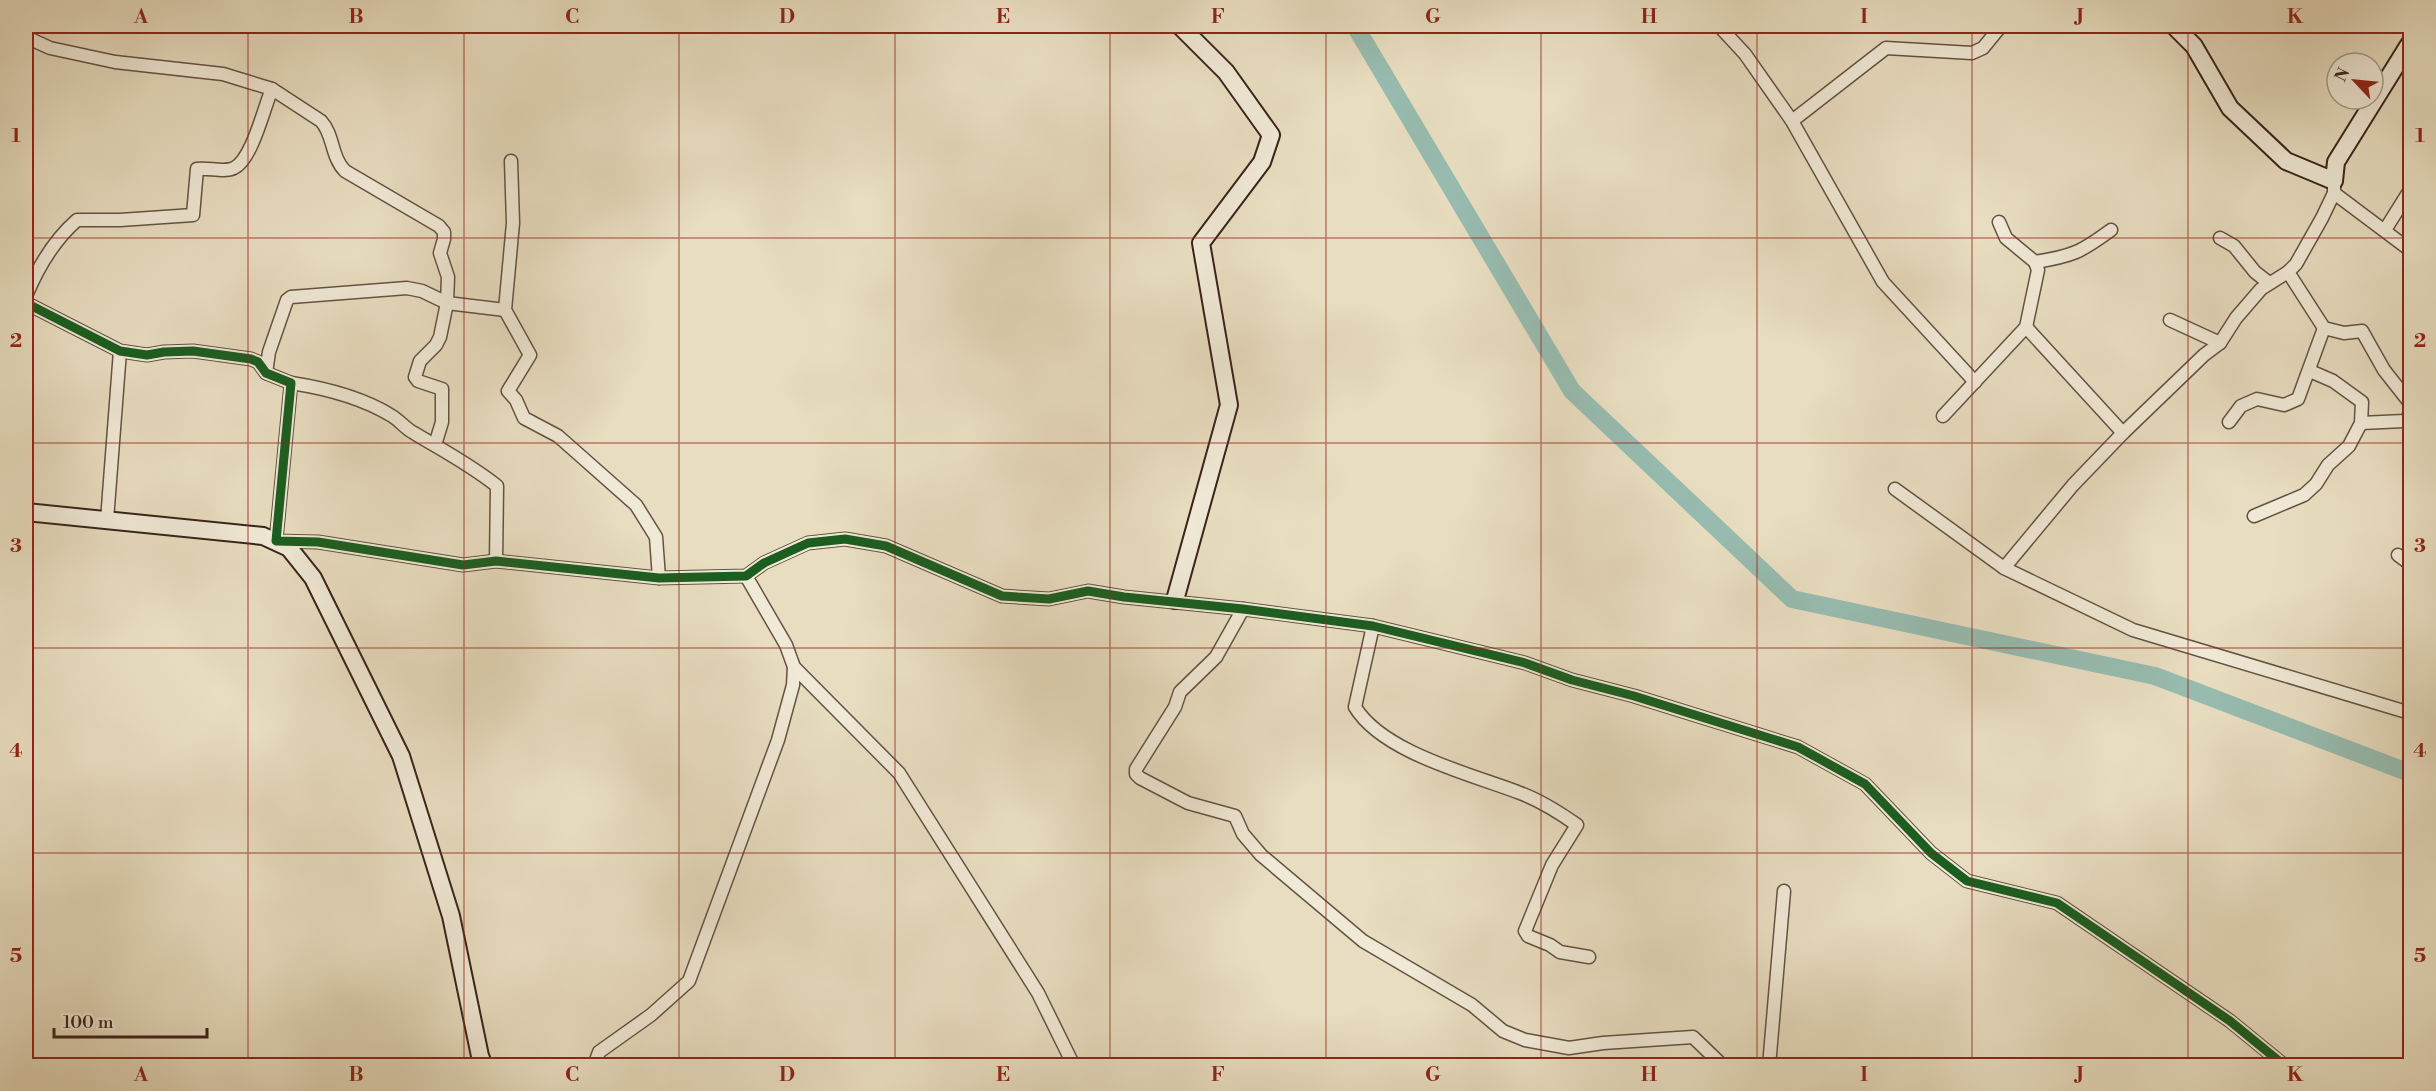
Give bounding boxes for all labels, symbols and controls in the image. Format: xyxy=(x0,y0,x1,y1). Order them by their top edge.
text: A xyxy=(133,5,149,30)
text: B xyxy=(348,5,364,30)
text: C xyxy=(565,5,579,30)
text: D xyxy=(779,5,795,30)
text: E xyxy=(996,5,1010,30)
text: F xyxy=(1211,5,1225,30)
text: G xyxy=(1425,5,1441,30)
text: H xyxy=(1641,5,1658,30)
text: I xyxy=(1860,5,1868,30)
text: J xyxy=(2073,5,2084,30)
text: K xyxy=(2287,5,2304,30)
north arrow xyxy=(2325,51,2385,111)
text: N xyxy=(2331,64,2354,85)
text: 1 xyxy=(11,124,21,149)
text: 1 xyxy=(2415,124,2425,149)
text: 2 xyxy=(10,329,22,354)
text: 2 xyxy=(2414,329,2426,354)
text: 3 xyxy=(10,534,22,559)
text: 3 xyxy=(2414,534,2426,559)
text: 4 xyxy=(9,739,23,764)
text: 4 xyxy=(2413,739,2427,764)
text: 5 xyxy=(10,944,22,969)
text: 5 xyxy=(2414,944,2426,969)
scale bar xyxy=(54,1001,207,1039)
text: 100 m xyxy=(63,1011,114,1034)
text: A xyxy=(133,1063,149,1088)
text: B xyxy=(348,1063,364,1088)
text: C xyxy=(565,1063,579,1088)
text: D xyxy=(779,1063,795,1088)
text: E xyxy=(996,1063,1010,1088)
text: F xyxy=(1211,1063,1225,1088)
text: G xyxy=(1425,1063,1441,1088)
text: H xyxy=(1641,1063,1658,1088)
text: I xyxy=(1860,1063,1868,1088)
text: J xyxy=(2073,1063,2084,1088)
text: K xyxy=(2287,1063,2304,1088)

